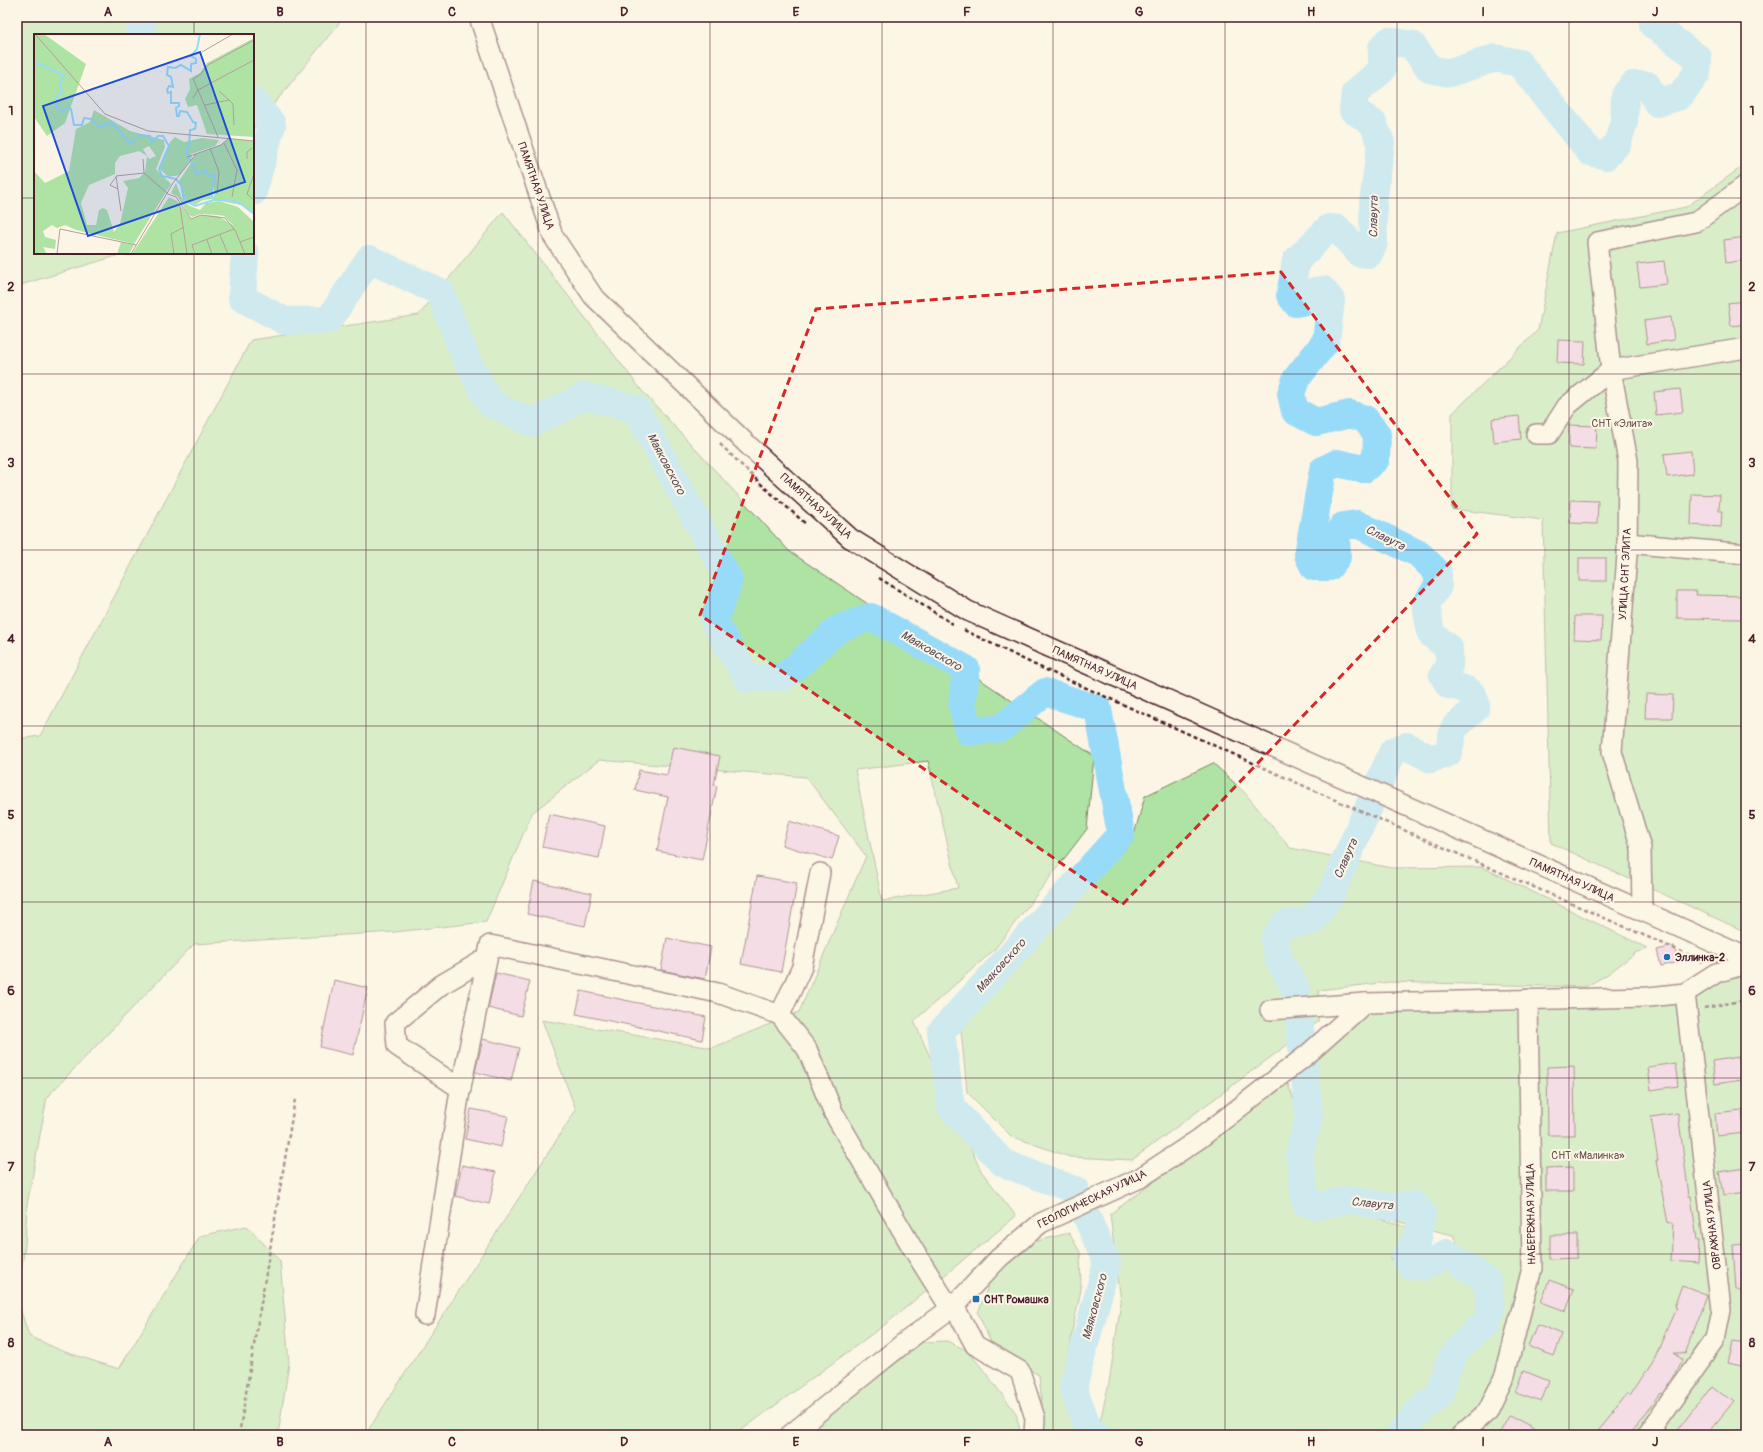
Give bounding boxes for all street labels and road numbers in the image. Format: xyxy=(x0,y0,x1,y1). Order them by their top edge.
street label: ПАМЯТНАЯ УЛИЦА xyxy=(515,141,557,231)
street label: ПАМЯТНАЯ УЛИЦА xyxy=(778,470,854,542)
street label: УЛИЦА СНТ ЭЛИТА xyxy=(1616,528,1634,620)
street label: ПАМЯТНАЯ УЛИЦА xyxy=(1050,643,1140,693)
street label: ПАМЯТНАЯ УЛИЦА xyxy=(1527,855,1617,905)
street label: НАБЕРЕЖНАЯ УЛИЦА xyxy=(1524,1163,1538,1265)
street label: ГЕОЛОГИЧЕСКАЯ УЛИЦА xyxy=(1035,1167,1149,1231)
street label: ОВРАЖНАЯ УЛИЦА xyxy=(1700,1180,1724,1270)

